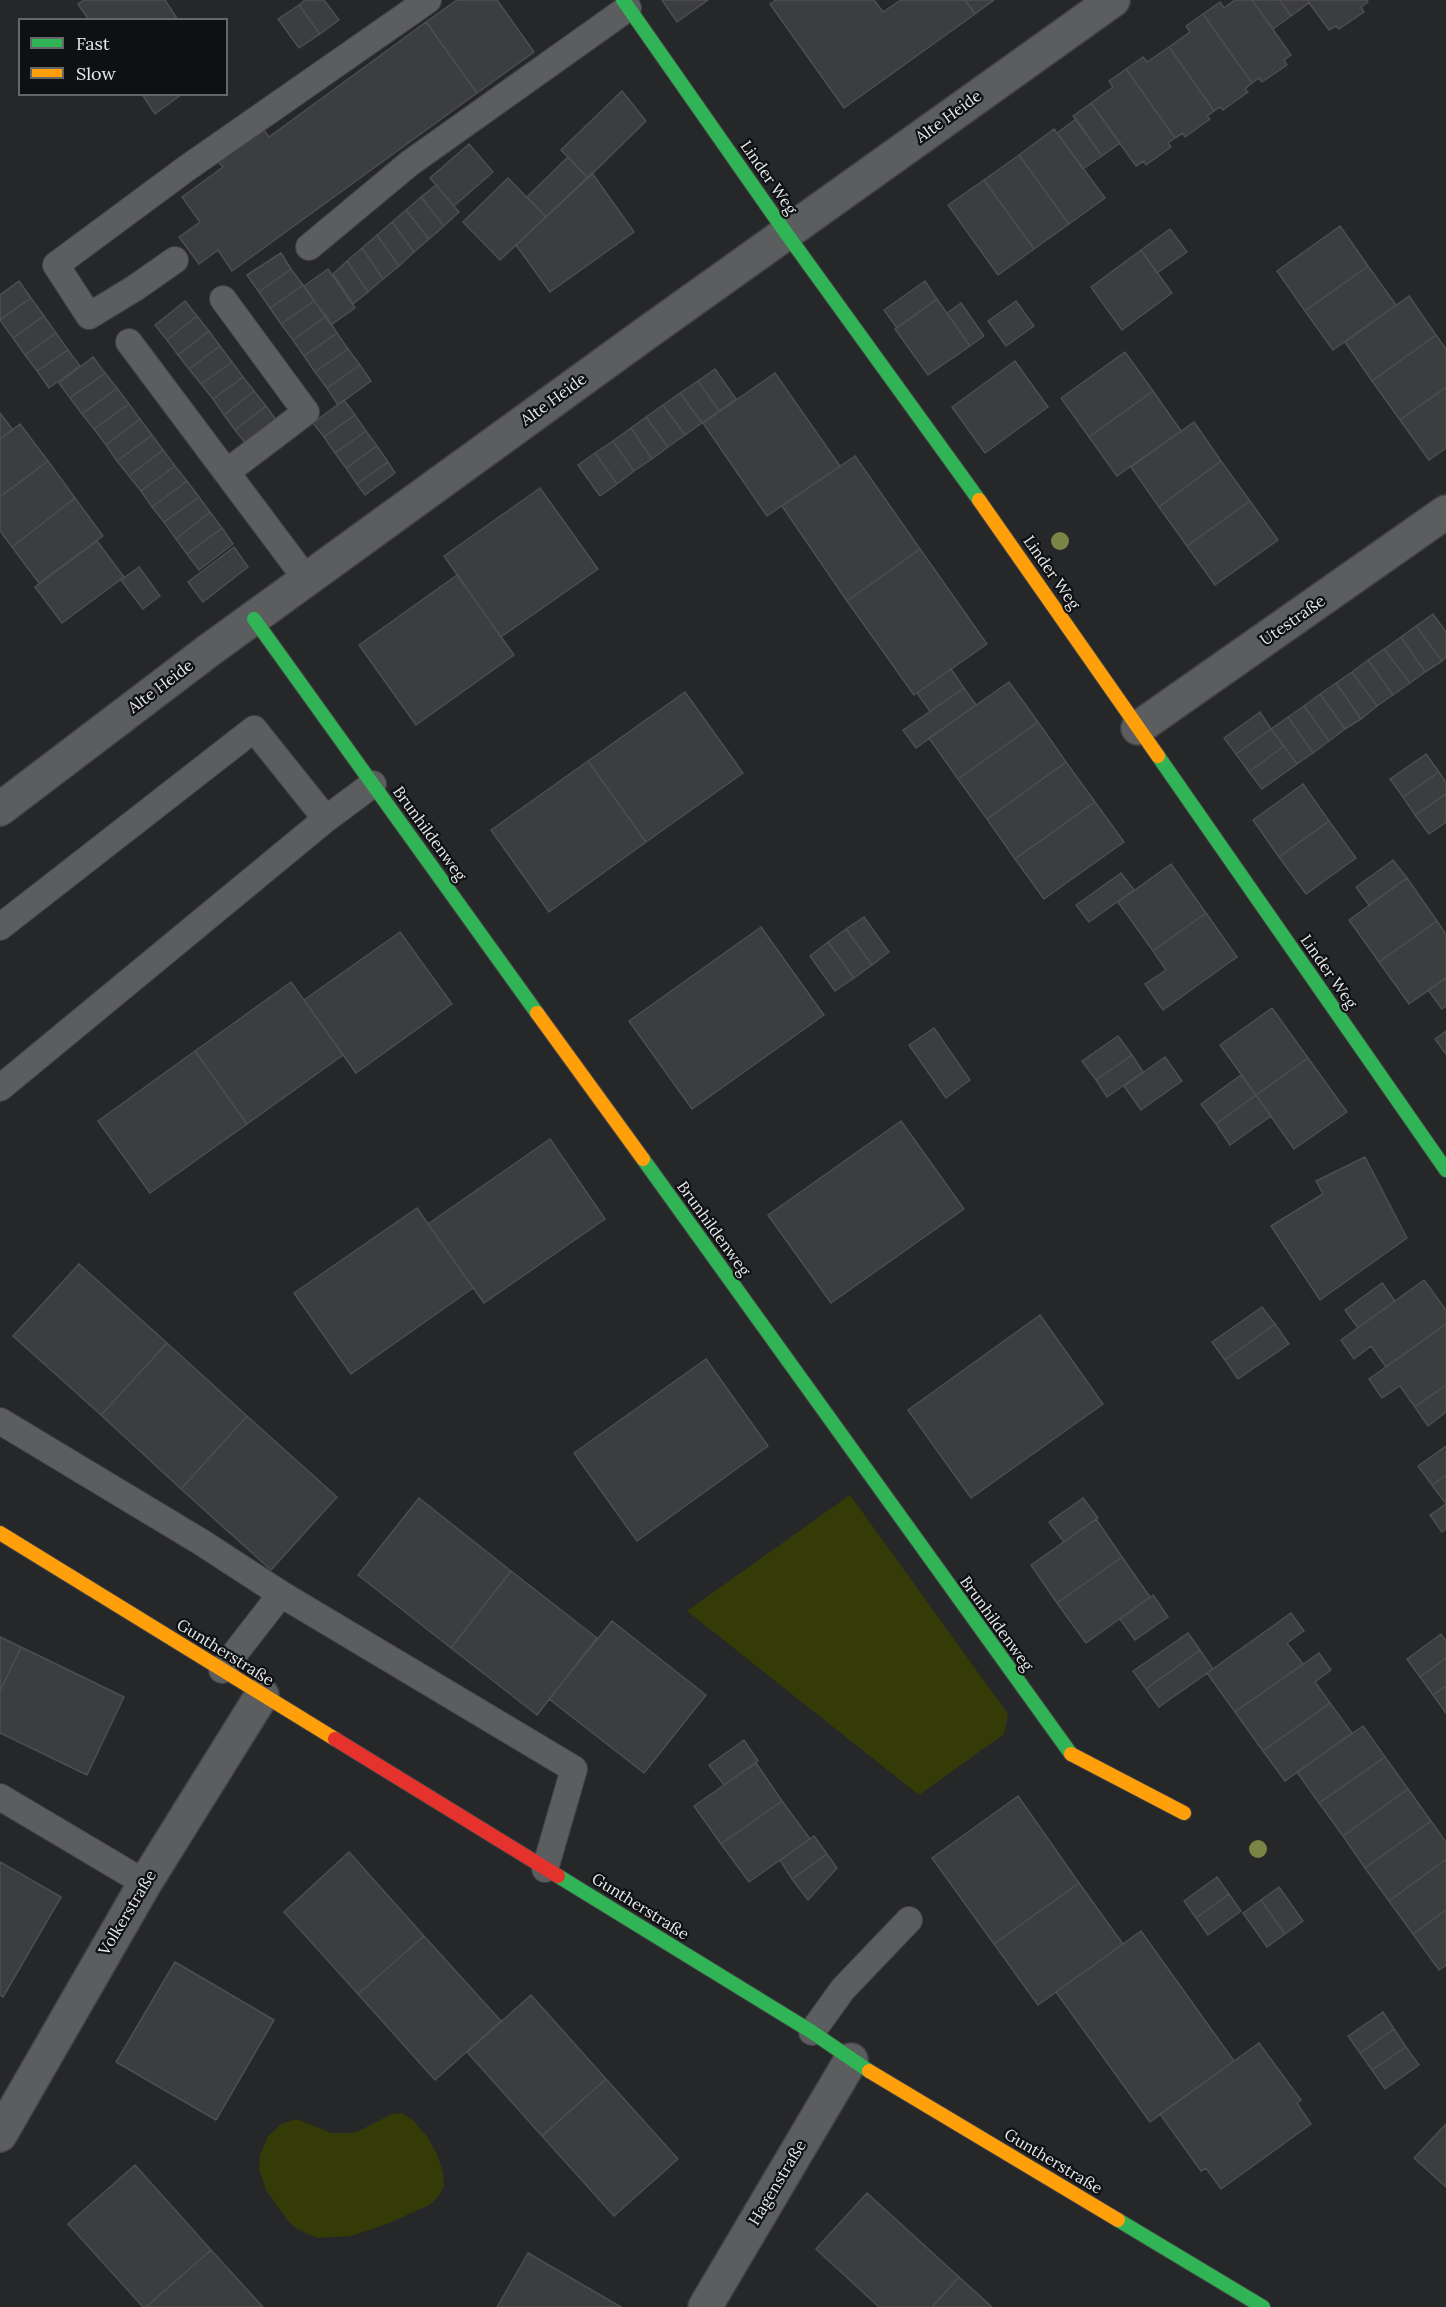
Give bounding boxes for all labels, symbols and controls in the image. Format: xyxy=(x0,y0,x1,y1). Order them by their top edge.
legend xyxy=(18,18,228,96)
text: Fast xyxy=(76,32,110,55)
text: Slow xyxy=(76,62,116,85)
street label: Alte Heide xyxy=(912,87,986,147)
street label: Linder Weg xyxy=(736,137,800,219)
street label: Alte Heide xyxy=(517,370,591,430)
street label: Linder Weg xyxy=(1019,532,1083,614)
street label: Utestraße xyxy=(1257,592,1329,650)
street label: Alte Heide xyxy=(124,656,198,718)
street label: Brunhildenweg xyxy=(388,783,470,885)
street label: Linder Weg xyxy=(1296,931,1360,1013)
street label: Brunhildenweg xyxy=(672,1178,754,1280)
street label: Brunhildenweg xyxy=(955,1573,1037,1675)
street label: Guntherstraße xyxy=(173,1615,277,1691)
street label: Volkerstraße xyxy=(95,1867,161,1959)
street label: Guntherstraße xyxy=(588,1869,692,1945)
street label: Guntherstraße xyxy=(1001,2125,1105,2199)
street label: Hagenstraße xyxy=(745,2137,811,2229)

